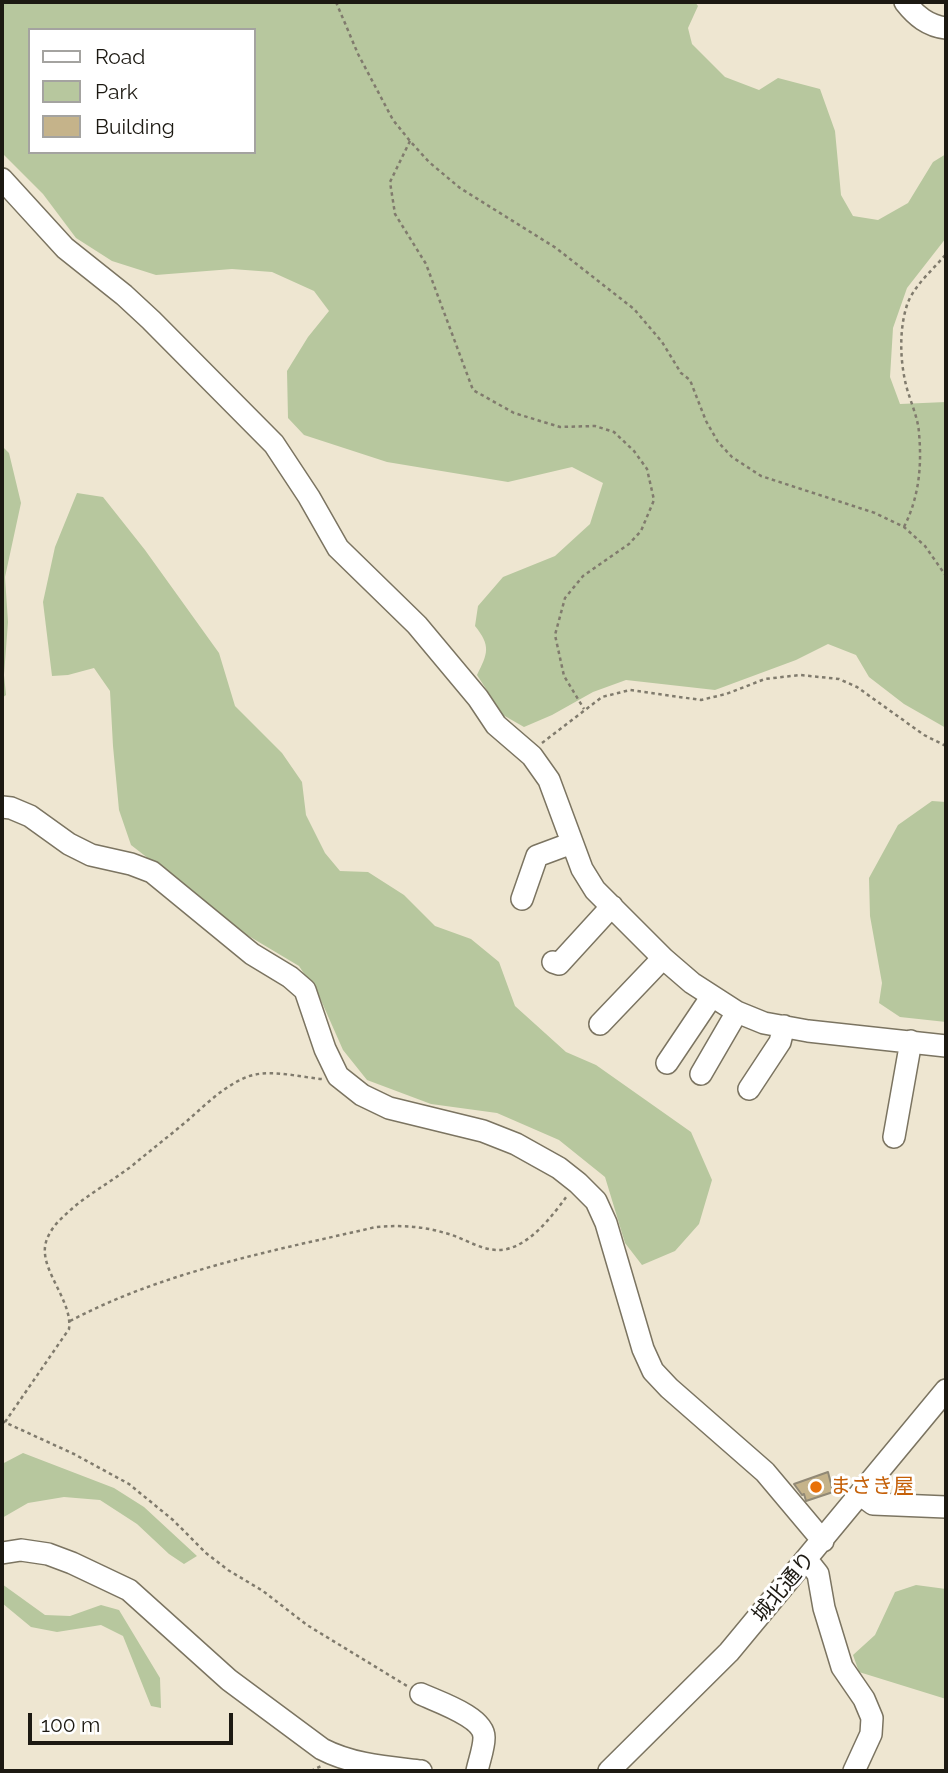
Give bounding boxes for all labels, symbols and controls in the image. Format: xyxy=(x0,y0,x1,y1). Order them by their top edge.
legend xyxy=(28,28,256,154)
text: Road xyxy=(95,44,145,69)
text: Park xyxy=(95,79,138,104)
text: Building xyxy=(95,114,175,139)
place label: まさき屋 xyxy=(830,1474,914,1500)
marker: まさき屋 xyxy=(808,1479,824,1495)
street label: 城北通り xyxy=(747,1547,821,1627)
scale bar xyxy=(32,1700,236,1744)
text: 100 m xyxy=(41,1712,100,1737)

